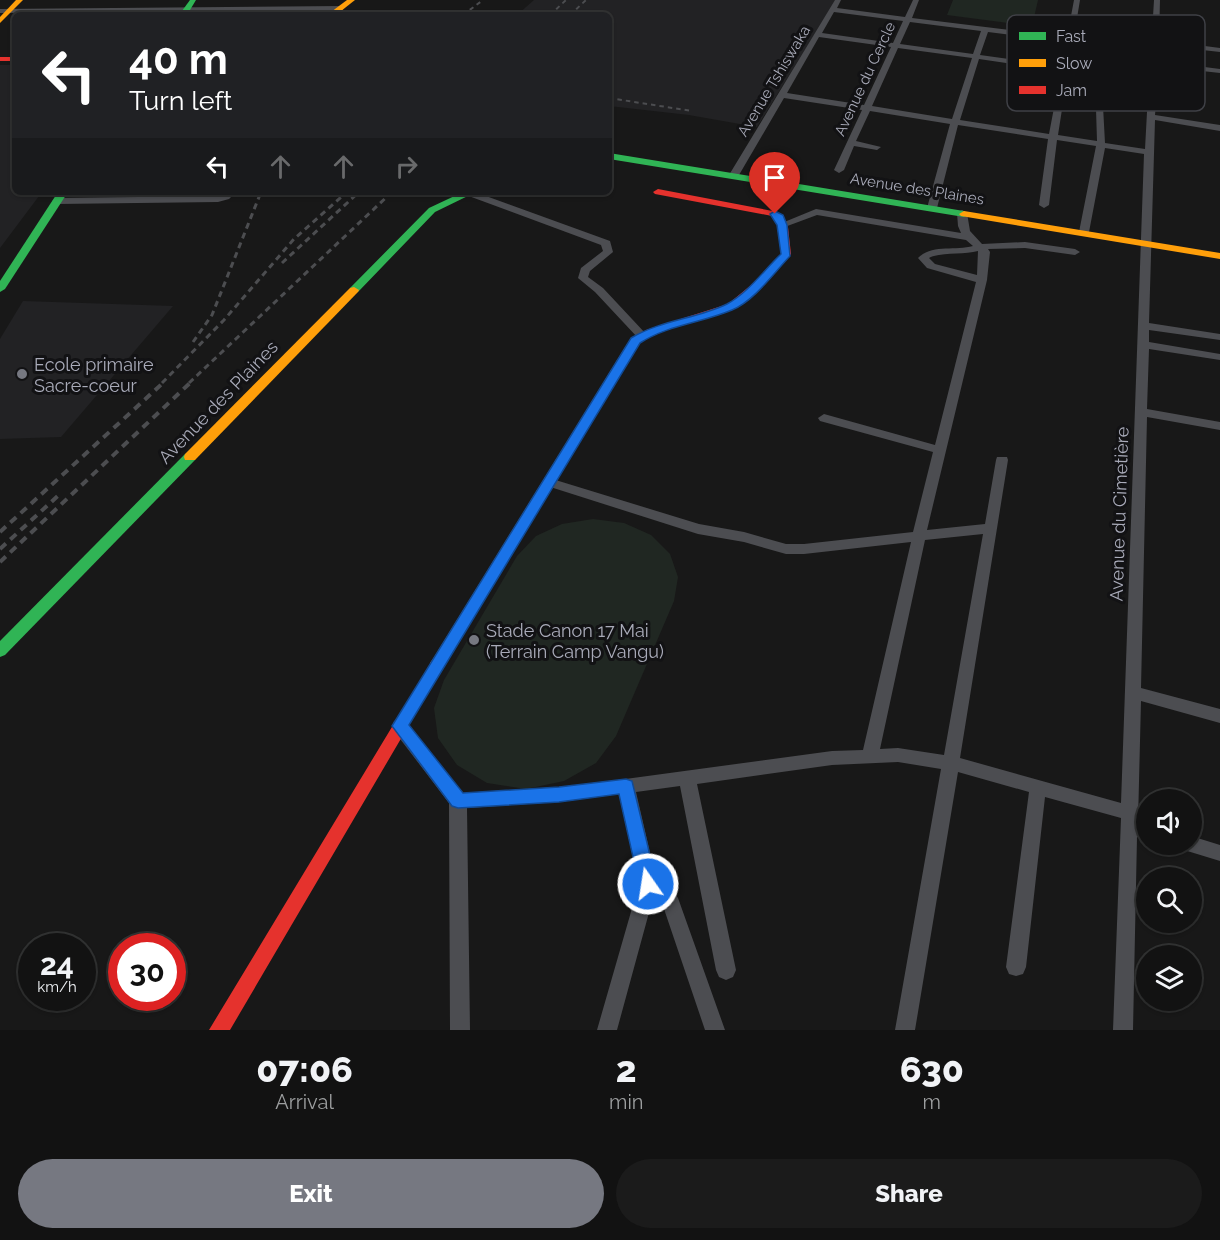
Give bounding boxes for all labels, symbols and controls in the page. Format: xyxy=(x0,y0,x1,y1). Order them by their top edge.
legend xyxy=(1007,15,1205,111)
street label: Avenue du Cercle xyxy=(831,19,899,139)
street label: Avenue Tshiswaka xyxy=(734,22,814,140)
text: Fast xyxy=(1056,27,1087,46)
text: 40 m xyxy=(129,35,228,84)
icon: left xyxy=(30,36,108,114)
text: Slow xyxy=(1056,54,1092,73)
text: Jam xyxy=(1056,81,1087,100)
text: Turn left xyxy=(129,85,232,116)
icon: left xyxy=(201,150,234,183)
icon: ahead xyxy=(264,150,297,183)
icon: ahead xyxy=(327,150,360,183)
icon: right xyxy=(390,150,423,183)
pin xyxy=(749,152,800,214)
icon: arrive xyxy=(758,161,791,194)
street label: Avenue des Plaines xyxy=(849,170,985,208)
street label: Avenue des Plaines xyxy=(154,336,282,468)
place label: Ecole primaire Sacre-coeur xyxy=(34,354,154,396)
marker: Ecole primaire Sacre-coeur xyxy=(15,367,29,381)
street label: Avenue du Cimetière xyxy=(1105,426,1133,602)
place label: Stade Canon 17 Mai (Terrain Camp Vangu) xyxy=(486,620,664,662)
marker: Stade Canon 17 Mai (Terrain Camp Vangu) xyxy=(467,633,481,647)
map controls xyxy=(1136,789,1202,1011)
button: sound xyxy=(1136,789,1202,855)
position arrow xyxy=(616,852,680,916)
button: search xyxy=(1136,867,1202,933)
speed limit sign: 30 xyxy=(108,933,186,1011)
button: layers xyxy=(1136,945,1202,1011)
text: 24 xyxy=(40,947,74,982)
text: km/h xyxy=(37,978,77,996)
text: 07:06 xyxy=(256,1048,353,1090)
text: 2 xyxy=(616,1048,637,1090)
text: 630 xyxy=(900,1048,964,1090)
text: Arrival xyxy=(275,1090,334,1114)
text: min xyxy=(609,1090,643,1114)
text: m xyxy=(923,1090,941,1114)
button: Exit xyxy=(18,1159,604,1228)
button: Share xyxy=(616,1159,1202,1228)

